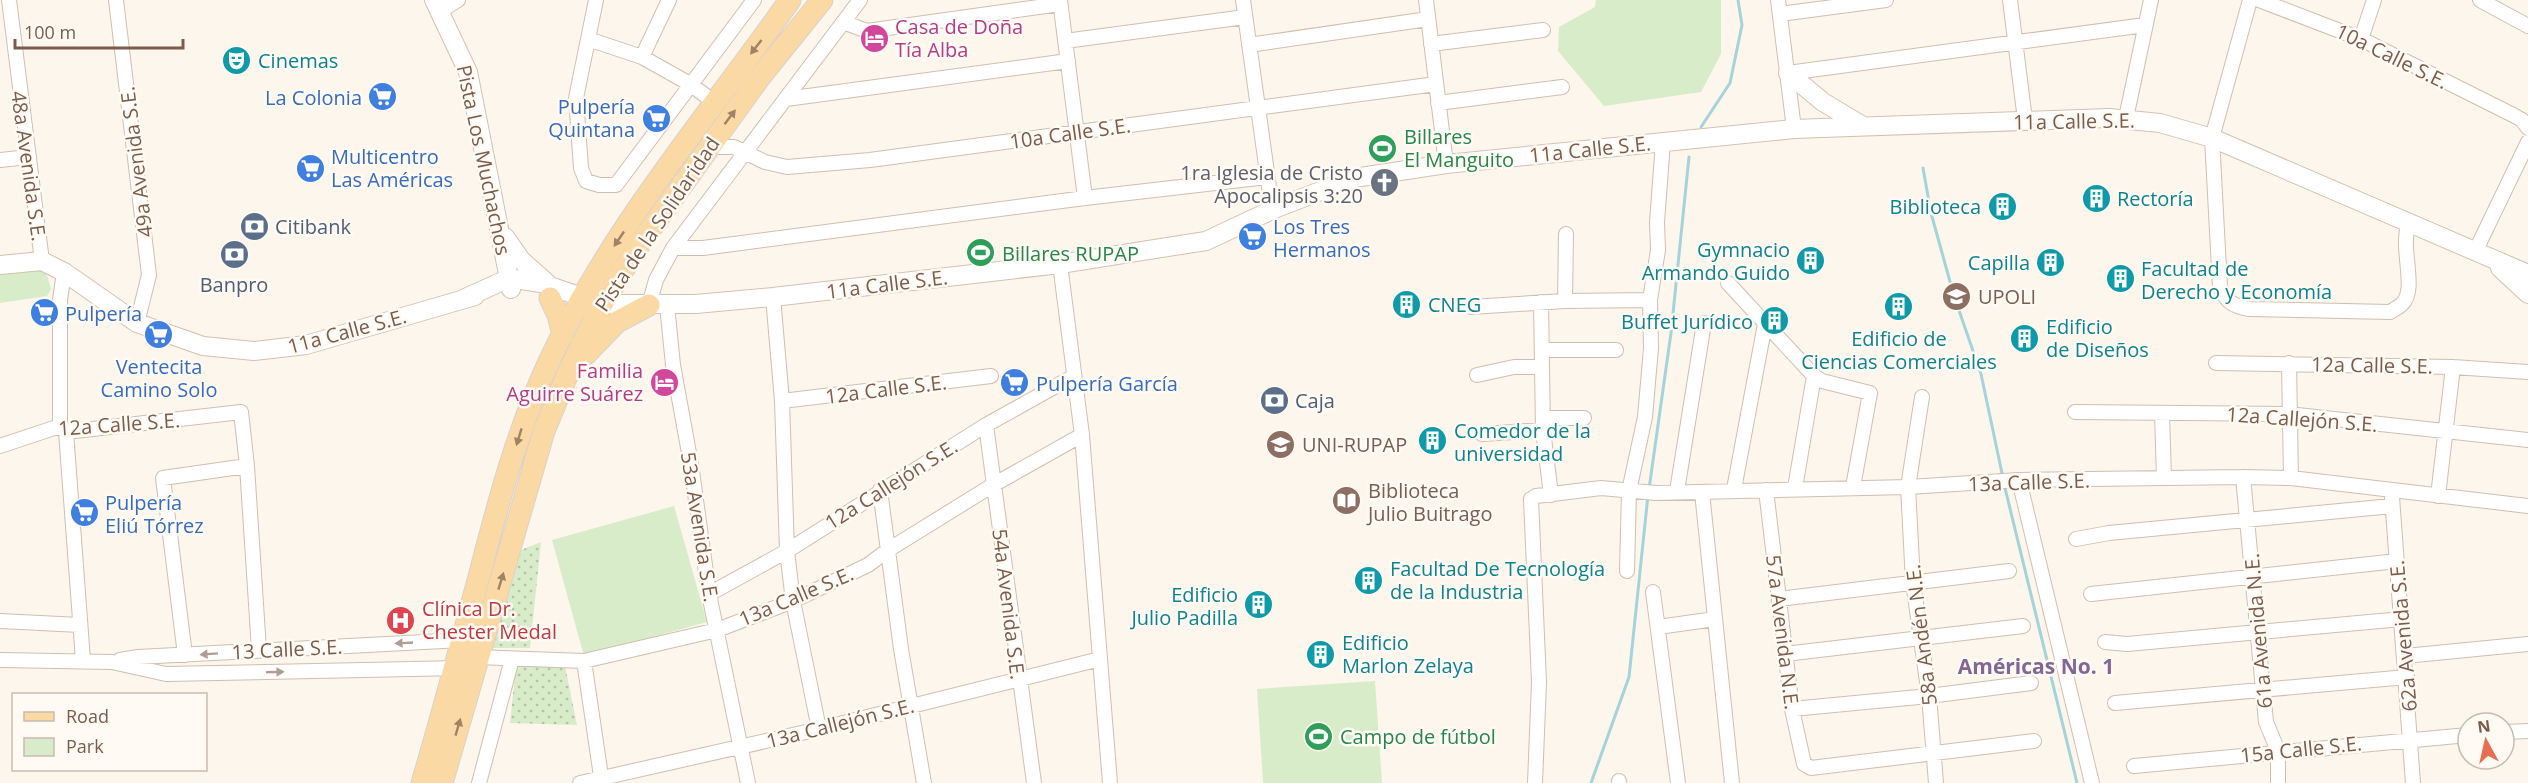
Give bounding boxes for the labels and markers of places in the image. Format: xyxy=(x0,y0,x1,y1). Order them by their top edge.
place label: Casa de Doña Tía Alba xyxy=(895,13,1023,63)
hotel icon: Casa de Doña Tía Alba xyxy=(858,22,890,54)
theatre icon: Cinemas xyxy=(221,44,253,76)
place label: Cinemas xyxy=(258,47,338,74)
supermarket icon: La Colonia xyxy=(367,81,399,113)
place label: La Colonia xyxy=(265,84,362,111)
place label: Pulpería Quintana xyxy=(548,93,635,143)
supermarket icon: Pulpería Quintana xyxy=(640,102,672,134)
place label: Billares El Manguito xyxy=(1404,123,1514,173)
sports icon: Billares El Manguito xyxy=(1367,132,1399,164)
place label: Multicentro Las Américas xyxy=(331,143,453,193)
supermarket icon: Multicentro Las Américas xyxy=(294,152,326,184)
place label: 1ra Iglesia de Cristo Apocalipsis 3:20 xyxy=(1180,159,1363,209)
church icon: 1ra Iglesia de Cristo Apocalipsis 3:20 xyxy=(1368,167,1400,199)
building icon: Rectoría xyxy=(2080,182,2112,214)
place label: Rectoría xyxy=(2117,185,2194,212)
building icon: Biblioteca xyxy=(1986,190,2018,222)
place label: Biblioteca xyxy=(1890,193,1981,220)
bank icon: Citibank xyxy=(238,210,270,242)
place label: Citibank xyxy=(275,213,351,240)
place label: Los Tres Hermanos xyxy=(1273,213,1371,263)
supermarket icon: Los Tres Hermanos xyxy=(1236,221,1268,253)
place label: Gymnacio Armando Guido xyxy=(1642,236,1790,286)
sports icon: Billares RUPAP xyxy=(965,237,997,269)
bank icon: Banpro xyxy=(218,238,250,270)
place label: Billares RUPAP xyxy=(1002,240,1139,267)
building icon: Gymnacio Armando Guido xyxy=(1795,244,1827,276)
building icon: Capilla xyxy=(2035,246,2067,278)
place label: Capilla xyxy=(1968,249,2030,276)
place label: Facultad de Derecho y Economía xyxy=(2141,255,2332,305)
building icon: Facultad de Derecho y Economía xyxy=(2104,263,2136,295)
place label: Banpro xyxy=(200,271,268,298)
school or university icon: UPOLI xyxy=(1941,280,1973,312)
place label: UPOLI xyxy=(1978,283,2036,310)
building icon: CNEG xyxy=(1391,288,1423,320)
place label: CNEG xyxy=(1428,291,1481,318)
building icon: Edificio de Ciencias Comerciales xyxy=(1883,291,1915,323)
supermarket icon: Pulpería xyxy=(28,297,60,329)
place label: Pulpería xyxy=(65,300,142,327)
building icon: Buffet Jurídico xyxy=(1758,305,1790,337)
place label: Buffet Jurídico xyxy=(1621,308,1753,335)
place label: Edificio de Diseños xyxy=(2046,313,2149,363)
supermarket icon: Ventecita Camino Solo xyxy=(143,319,175,351)
building icon: Edificio de Diseños xyxy=(2009,322,2041,354)
place label: Edificio de Ciencias Comerciales xyxy=(1801,325,1997,375)
place label: Ventecita Camino Solo xyxy=(101,353,217,403)
place label: Familia Aguirre Suárez xyxy=(506,357,643,407)
hotel icon: Familia Aguirre Suárez xyxy=(648,366,680,398)
supermarket icon: Pulpería García xyxy=(999,367,1031,399)
place label: Pulpería García xyxy=(1036,370,1178,397)
bank icon: Caja xyxy=(1258,384,1290,416)
place label: Caja xyxy=(1295,387,1335,414)
place label: Comedor de la universidad xyxy=(1454,417,1591,467)
building icon: Comedor de la universidad xyxy=(1417,425,1449,457)
school or university icon: UNI-RUPAP xyxy=(1265,428,1297,460)
place label: UNI-RUPAP xyxy=(1302,431,1407,458)
place label: Biblioteca Julio Buitrago xyxy=(1366,477,1493,527)
library icon: Biblioteca Julio Buitrago xyxy=(1331,485,1363,517)
place label: Pulpería Eliú Tórrez xyxy=(105,489,204,539)
supermarket icon: Pulpería Eliú Tórrez xyxy=(68,497,100,529)
place label: Facultad De Tecnología de la Industria xyxy=(1390,555,1605,605)
building icon: Facultad De Tecnología de la Industria xyxy=(1353,564,1385,596)
place label: Edificio Julio Padilla xyxy=(1129,581,1238,631)
building icon: Edificio Julio Padilla xyxy=(1243,589,1275,621)
place label: Clínica Dr. Chester Medal xyxy=(422,595,557,645)
hospital icon: Clínica Dr. Chester Medal xyxy=(385,604,417,636)
place label: Edificio Marlon Zelaya xyxy=(1342,629,1474,679)
building icon: Edificio Marlon Zelaya xyxy=(1305,638,1337,670)
sports icon: Campo de fútbol xyxy=(1303,720,1335,752)
place label: Campo de fútbol xyxy=(1340,723,1496,750)

